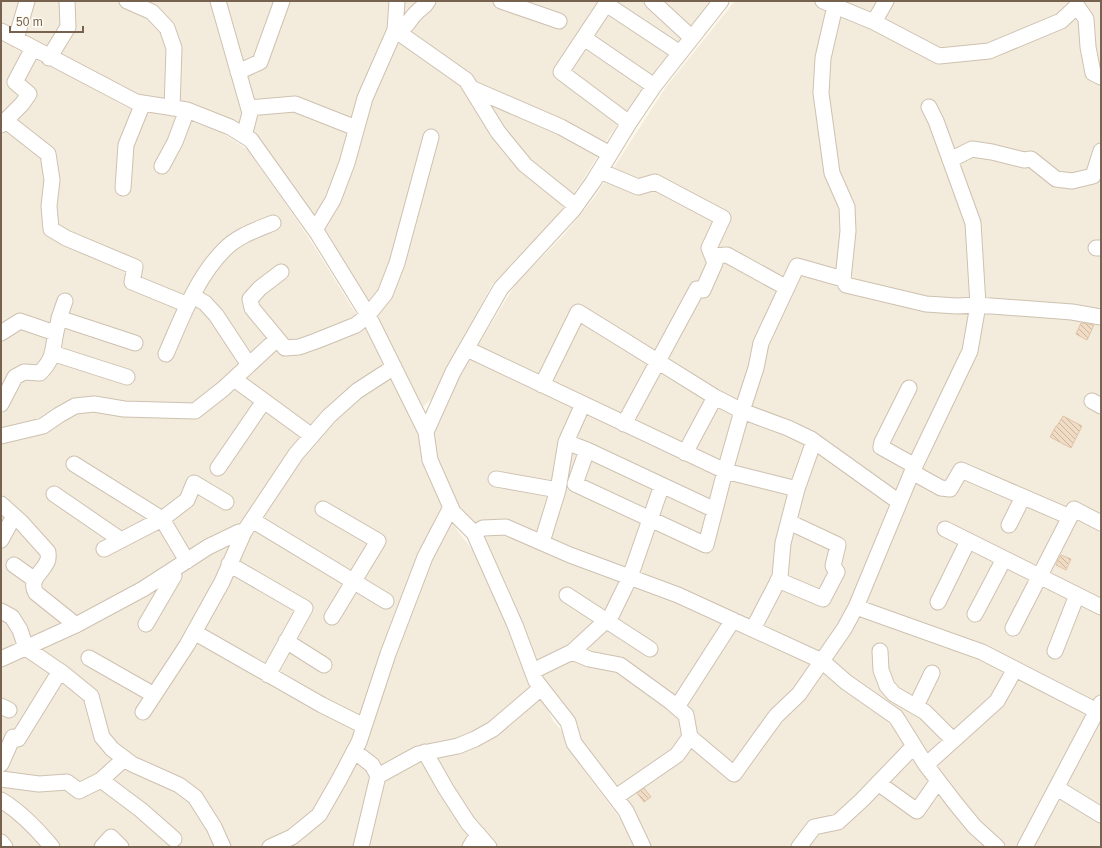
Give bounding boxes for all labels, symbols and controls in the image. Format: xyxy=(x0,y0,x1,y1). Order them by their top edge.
scale bar xyxy=(10,8,83,34)
text: 50 m xyxy=(16,15,43,29)

